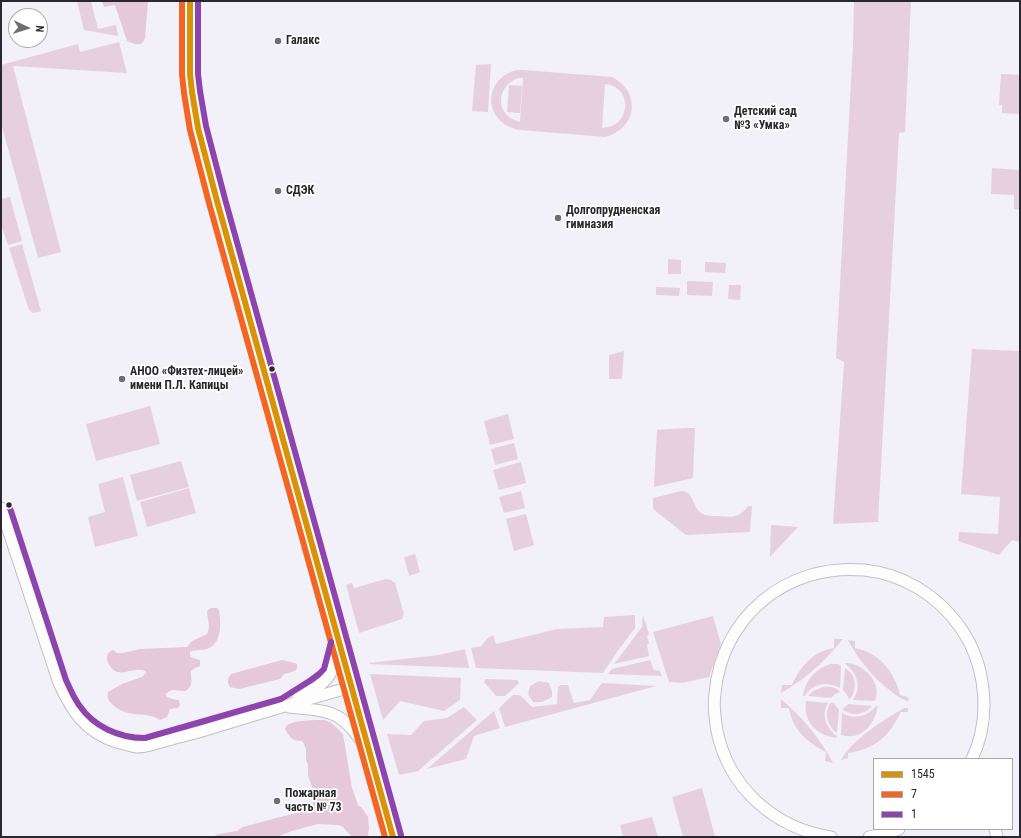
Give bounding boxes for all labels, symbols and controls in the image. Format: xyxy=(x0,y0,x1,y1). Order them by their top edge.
north arrow xyxy=(8,8,48,48)
text: N xyxy=(33,25,46,33)
place label: Галакс xyxy=(286,34,320,48)
marker: Галакс xyxy=(273,36,283,46)
place label: Детский сад №3 «Умка» xyxy=(734,105,797,133)
marker: Детский сад №3 «Умка» xyxy=(721,114,731,124)
place label: СДЭК xyxy=(286,184,314,198)
marker: СДЭК xyxy=(273,186,283,196)
place label: Долгопрудненская гимназия xyxy=(566,204,660,232)
marker: Долгопрудненская гимназия xyxy=(553,213,563,223)
unlabelled marker xyxy=(267,364,277,374)
place label: АНОО «Физтех-лицей» имени П.Л. Капицы xyxy=(130,365,243,393)
marker: АНОО «Физтех-лицей» имени П.Л. Капицы xyxy=(117,374,127,384)
unlabelled marker xyxy=(4,500,14,510)
legend xyxy=(873,758,1013,830)
text: 1545 xyxy=(911,767,935,781)
place label: Пожарная часть № 73 xyxy=(285,787,342,815)
text: 7 xyxy=(911,787,917,801)
marker: Пожарная часть № 73 xyxy=(272,796,282,806)
text: 1 xyxy=(911,807,917,821)

